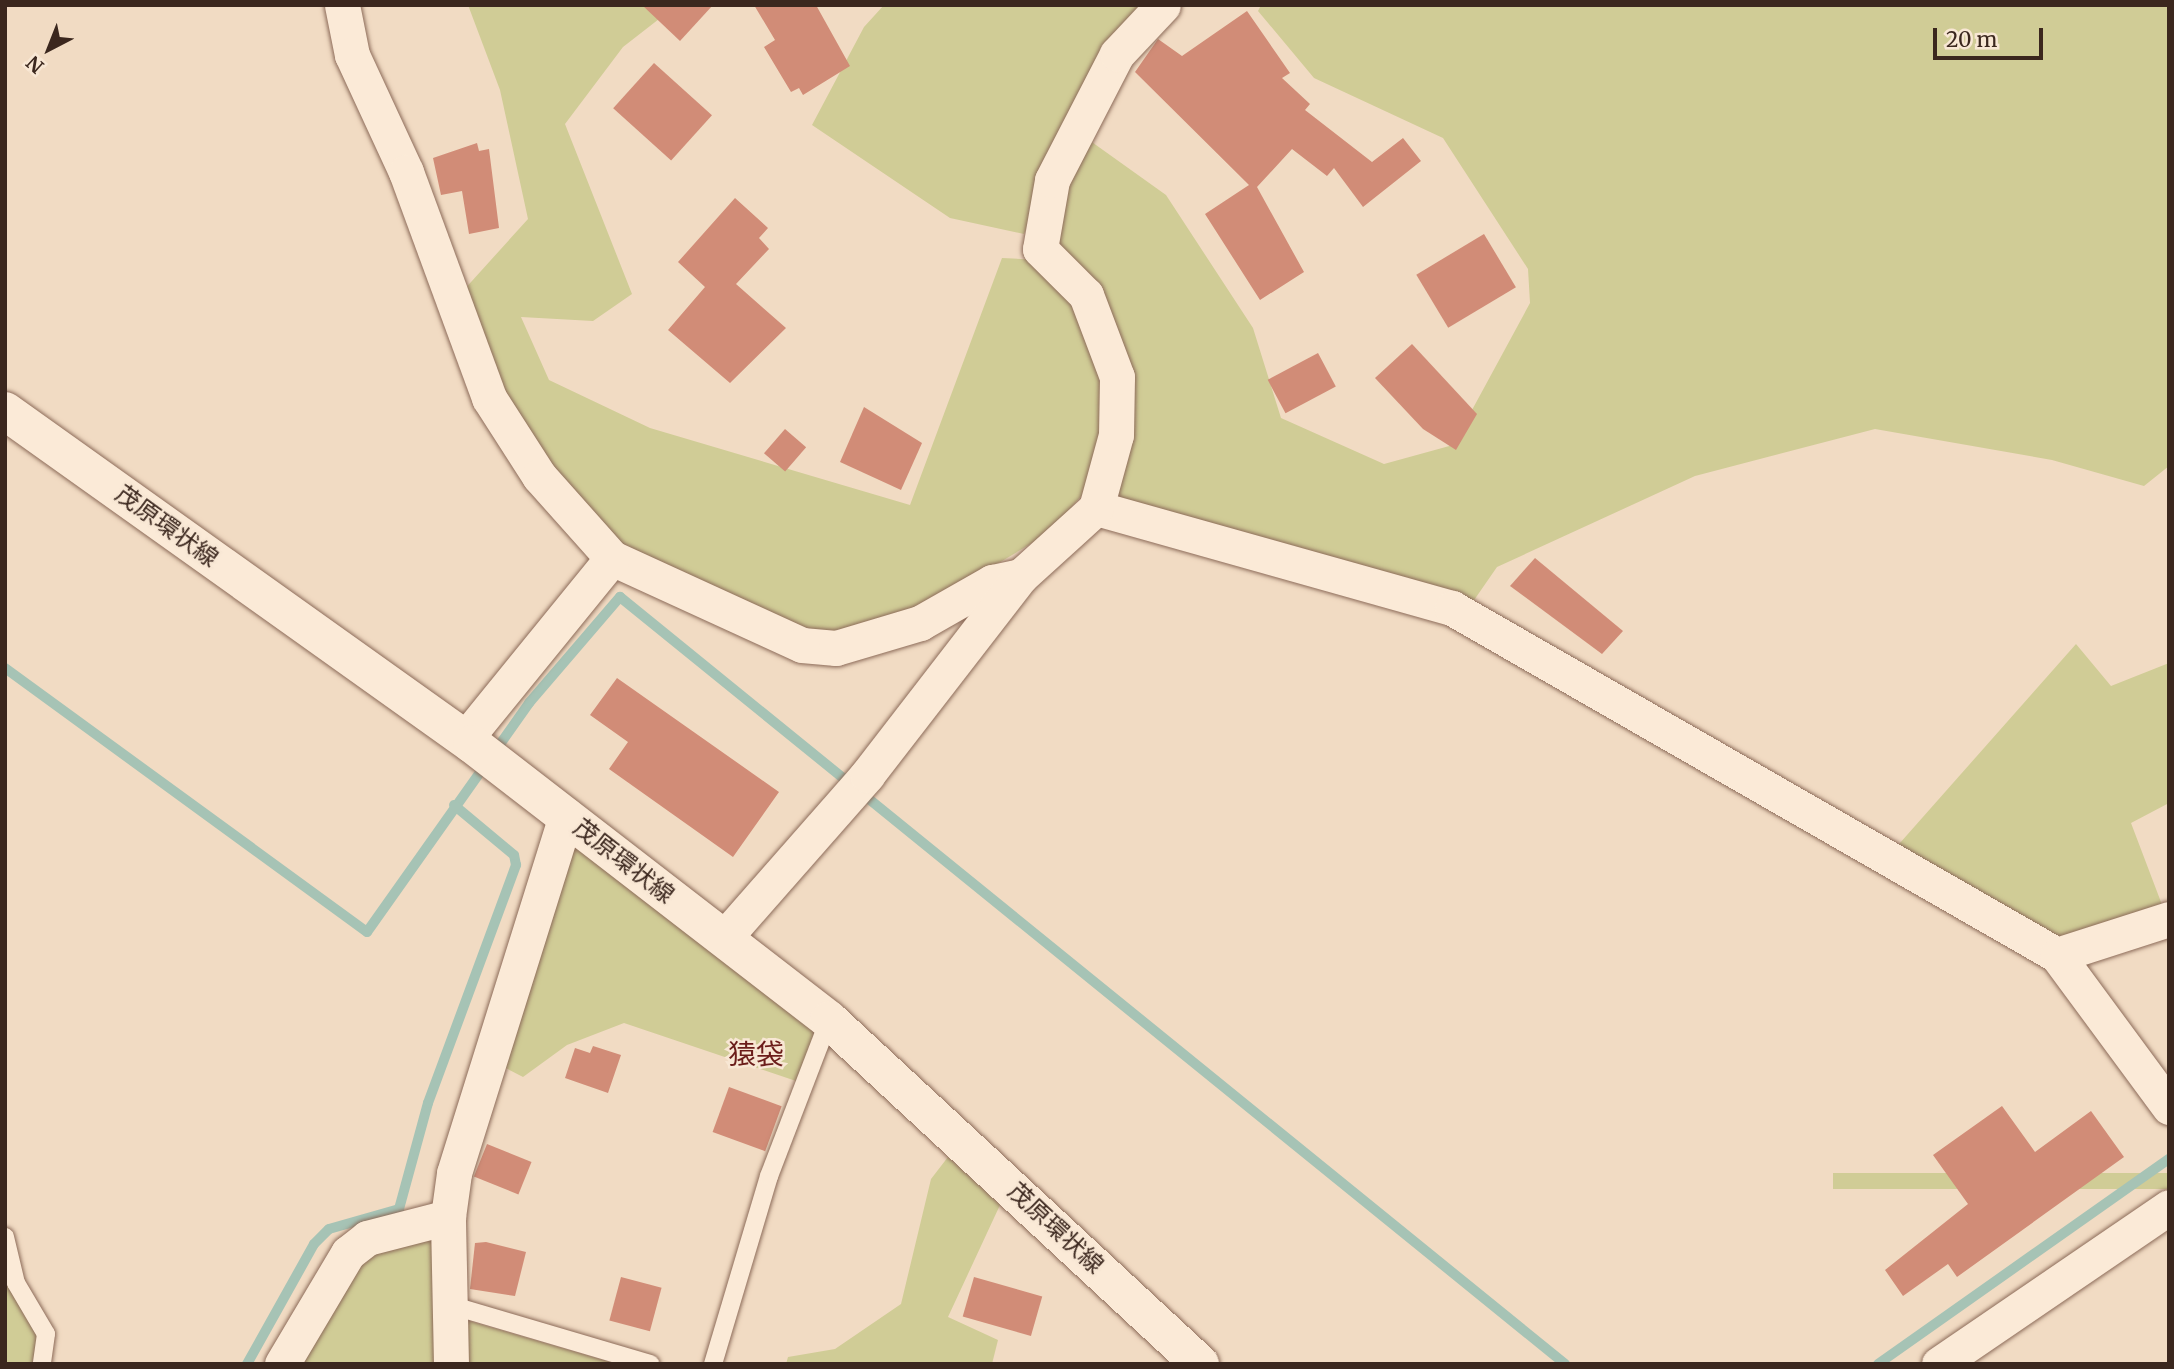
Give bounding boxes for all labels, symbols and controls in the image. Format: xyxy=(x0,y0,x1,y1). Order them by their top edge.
north arrow xyxy=(14,14,84,84)
scale bar xyxy=(1936,14,2046,58)
text: 20 m xyxy=(1946,26,1997,53)
text: N xyxy=(21,51,49,79)
street label: 茂原環状線 xyxy=(110,479,224,573)
street label: 茂原環状線 xyxy=(568,813,680,909)
district label: 猿袋 xyxy=(728,1037,784,1071)
street label: 茂原環状線 xyxy=(1002,1177,1110,1279)

